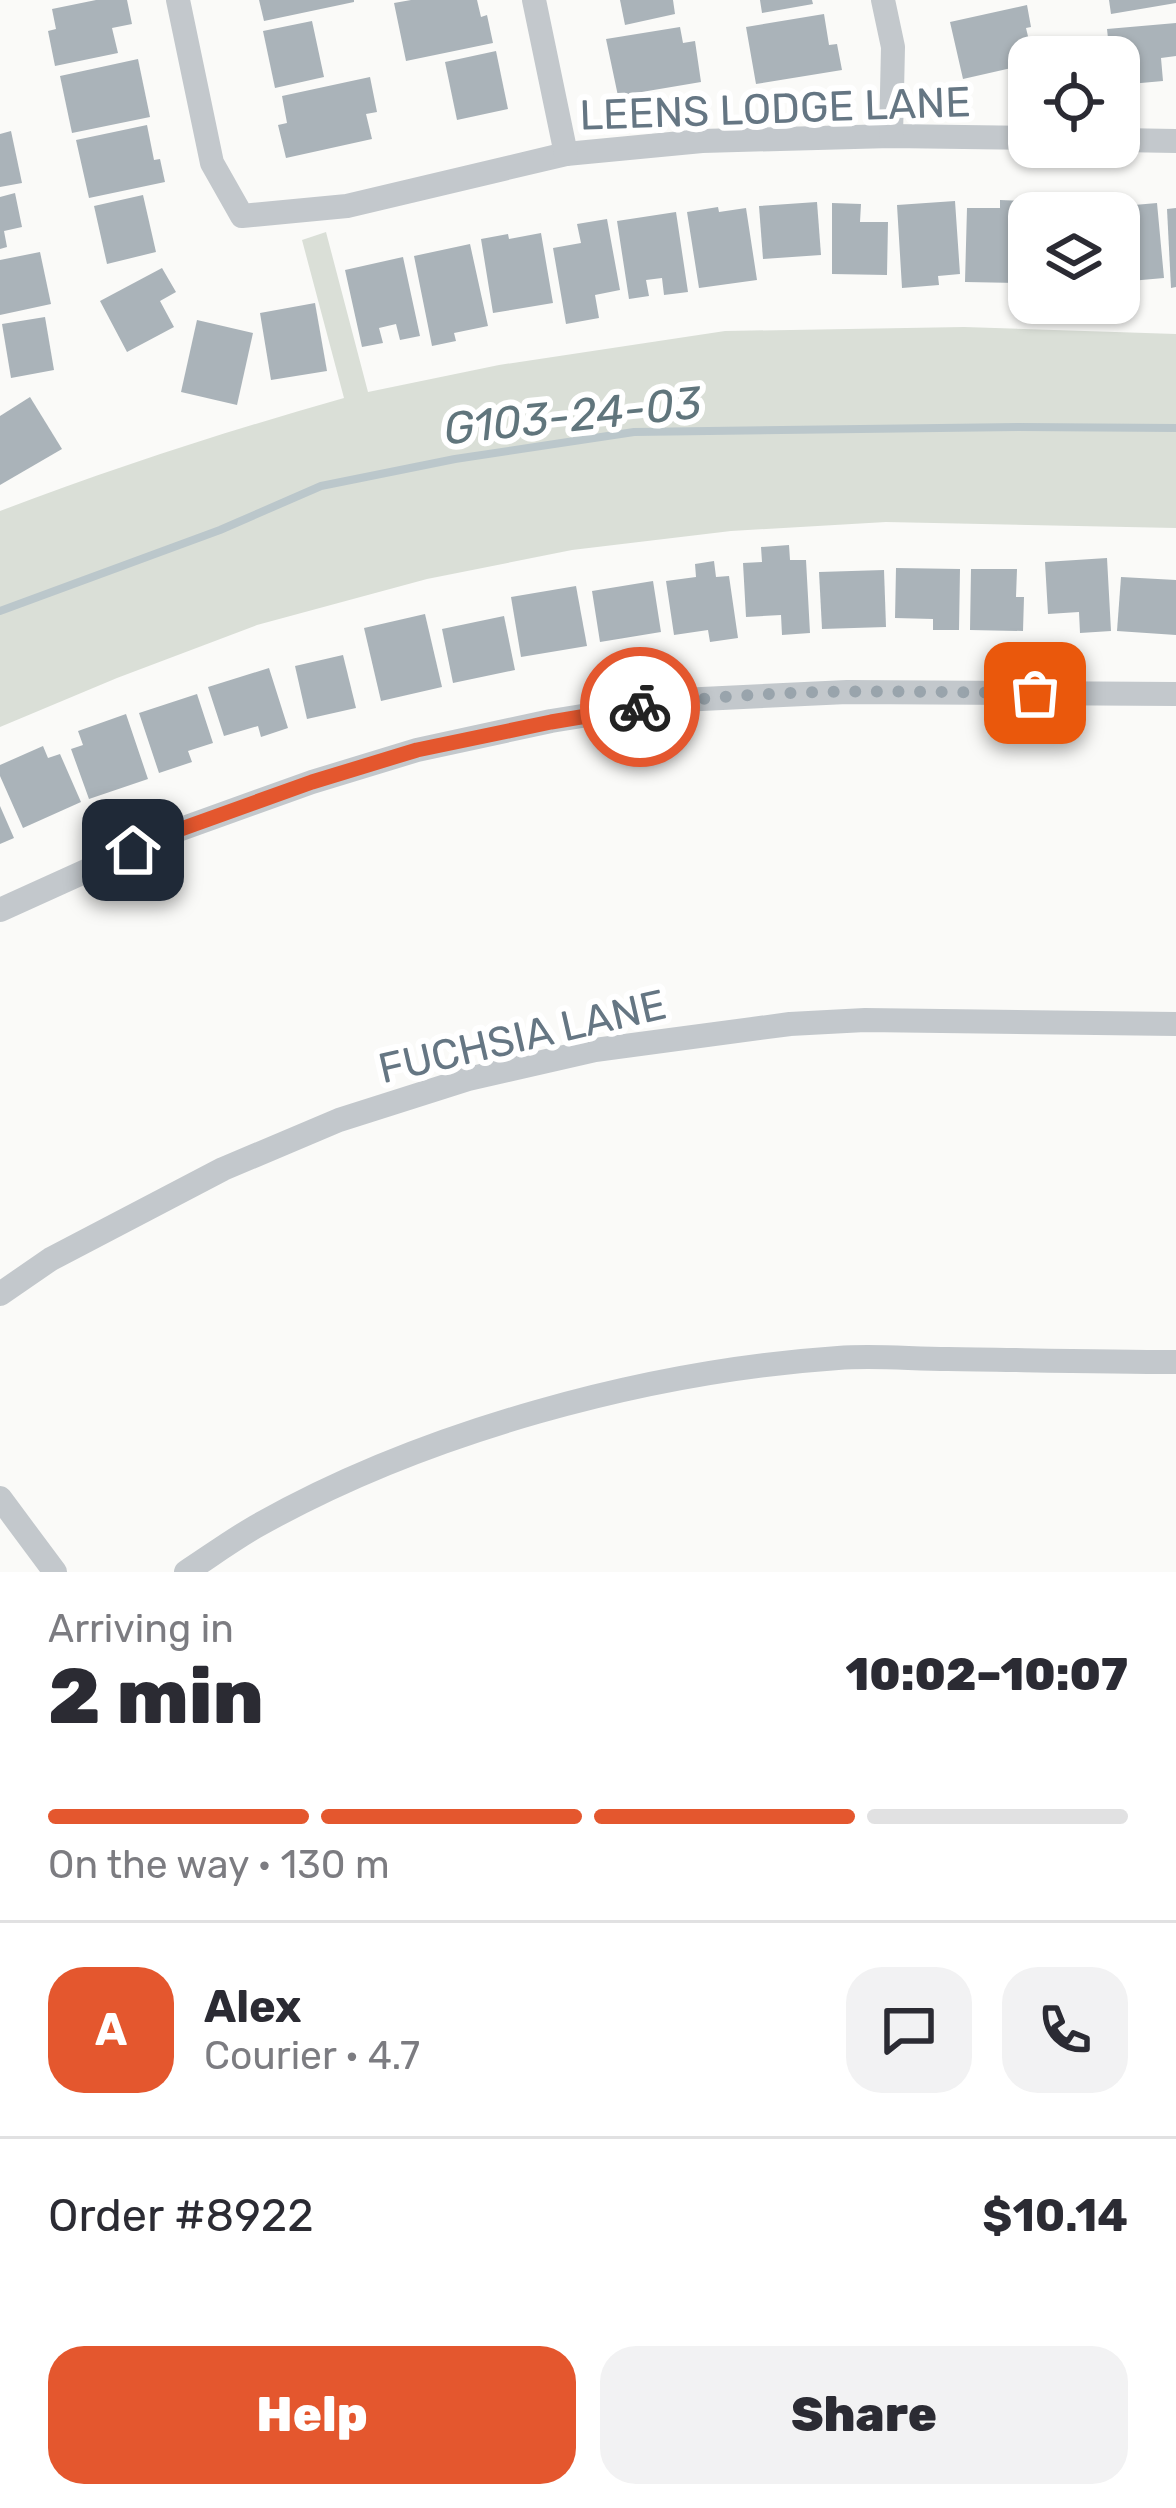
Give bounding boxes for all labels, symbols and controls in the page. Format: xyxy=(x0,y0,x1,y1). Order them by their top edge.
map controls xyxy=(1008,36,1140,324)
button: locate xyxy=(1008,36,1140,168)
street label: LEENS LODGE LANE xyxy=(579,77,972,141)
button: layers xyxy=(1008,192,1140,324)
water label: G103-24-03 xyxy=(441,376,704,455)
pin xyxy=(984,642,1086,744)
courier xyxy=(580,647,700,767)
icon: bag xyxy=(1002,660,1068,726)
icon: bike xyxy=(607,674,673,740)
pin xyxy=(82,799,184,901)
icon: home xyxy=(100,817,166,883)
street label: FUCHSIA LANE xyxy=(374,980,671,1094)
text: Arriving in xyxy=(48,1606,234,1652)
text: 10:02–10:07 xyxy=(846,1648,1128,1701)
text: 2 min xyxy=(48,1650,264,1743)
text: On the way · 130 m xyxy=(48,1842,390,1888)
button: chat xyxy=(846,1967,972,2093)
button: phone xyxy=(1002,1967,1128,2093)
text: Alex xyxy=(204,1980,302,2033)
text: A xyxy=(95,2003,127,2056)
text: Courier · 4.7 xyxy=(204,2033,420,2079)
text: Order #8922 xyxy=(48,2189,314,2242)
text: $10.14 xyxy=(982,2189,1128,2242)
button: Help xyxy=(48,2346,576,2484)
button: Share xyxy=(600,2346,1128,2484)

